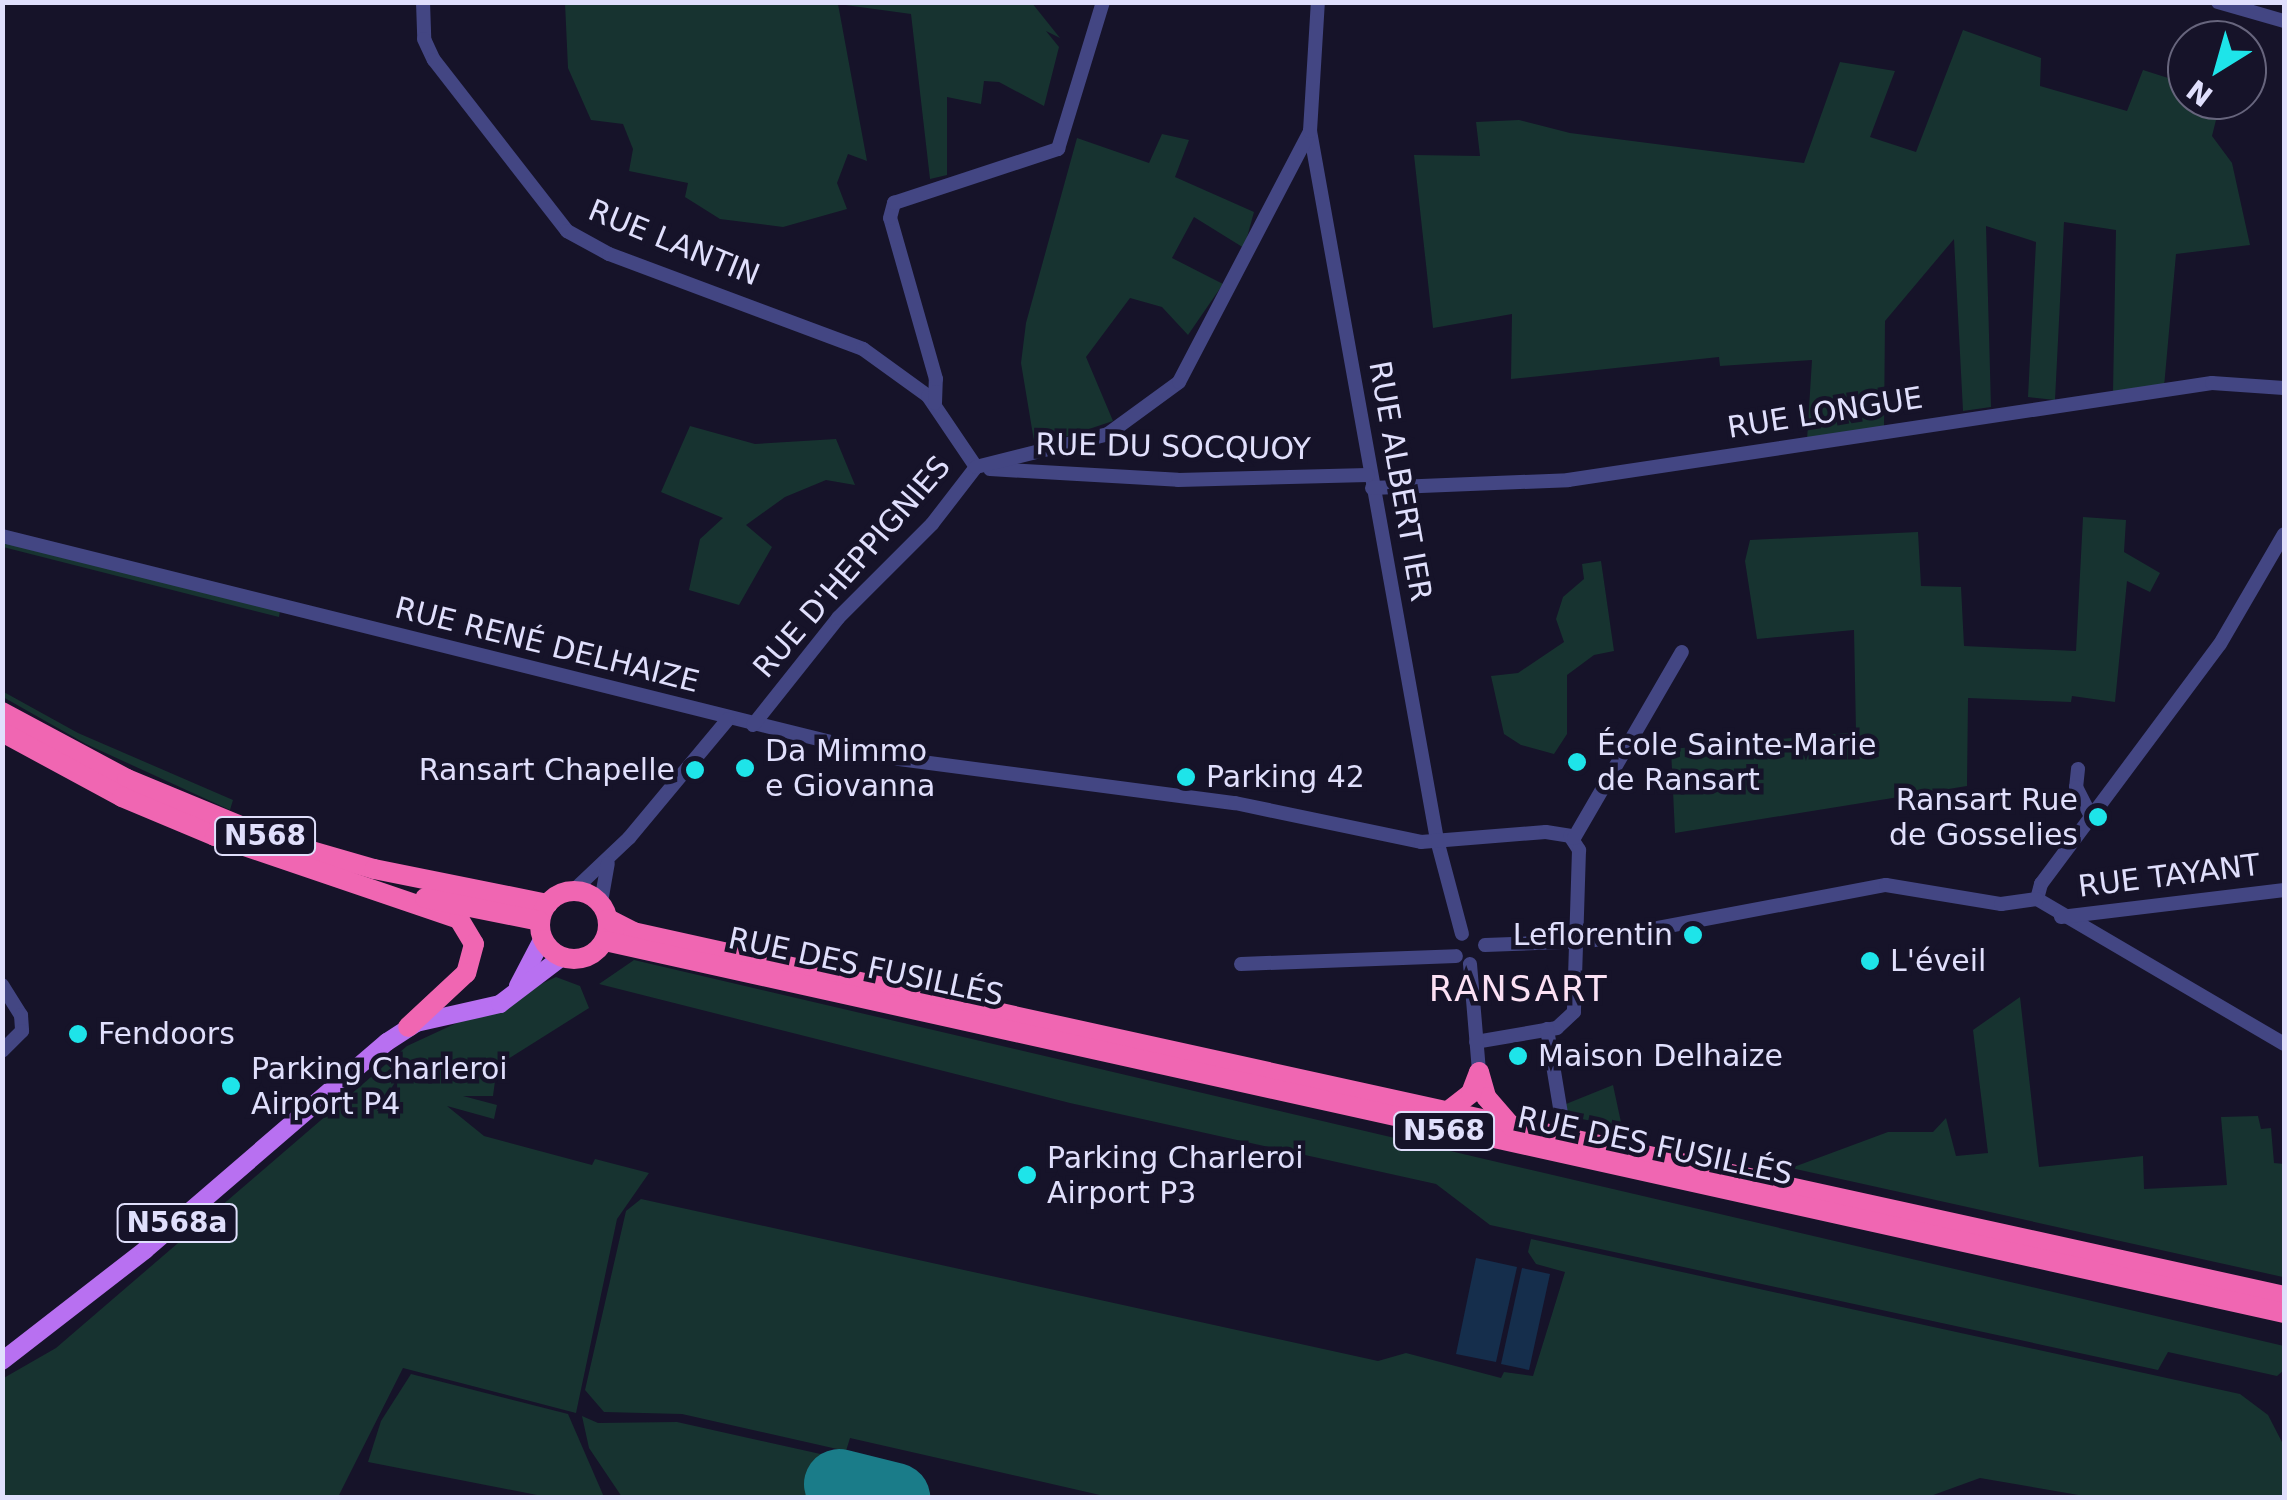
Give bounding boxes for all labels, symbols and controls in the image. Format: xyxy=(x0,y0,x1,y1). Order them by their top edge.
north arrow xyxy=(2167,20,2267,120)
text: N xyxy=(2181,73,2219,113)
street label: RUE LANTIN xyxy=(583,192,765,294)
street label: RUE ALBERT IER xyxy=(1361,358,1439,604)
street label: RUE LONGUE xyxy=(1725,380,1925,446)
street label: RUE DU SOCQUOY xyxy=(1035,427,1311,467)
street label: RUE D'HEPPIGNIES xyxy=(746,449,958,685)
street label: RUE RENÉ DELHAIZE xyxy=(391,590,703,700)
place label: École Sainte-Marie de Ransart xyxy=(1597,727,1876,798)
place label: Da Mimmo e Giovanna xyxy=(765,733,935,804)
marker: École Sainte-Marie de Ransart xyxy=(1566,751,1588,773)
place label: Ransart Chapelle xyxy=(419,752,675,788)
marker: Da Mimmo e Giovanna xyxy=(734,757,756,779)
marker: Ransart Chapelle xyxy=(684,759,706,781)
place label: Parking 42 xyxy=(1206,759,1365,795)
marker: Parking 42 xyxy=(1175,766,1197,788)
place label: Ransart Rue de Gosselies xyxy=(1889,782,2078,852)
marker: Ransart Rue de Gosselies xyxy=(2087,806,2109,828)
road number: N568 xyxy=(212,813,318,859)
street label: RUE TAYANT xyxy=(2076,847,2262,905)
place label: Leflorentin xyxy=(1513,917,1673,953)
street label: RUE DES FUSILLÉS xyxy=(725,920,1007,1014)
marker: Leflorentin xyxy=(1682,924,1704,946)
place label: L'éveil xyxy=(1890,943,1986,979)
marker: L'éveil xyxy=(1859,950,1881,972)
district label: RANSART xyxy=(1429,968,1609,1010)
place label: Fendoors xyxy=(98,1016,235,1052)
marker: Fendoors xyxy=(67,1023,89,1045)
place label: Maison Delhaize xyxy=(1538,1038,1783,1074)
marker: Maison Delhaize xyxy=(1507,1045,1529,1067)
place label: Parking Charleroi Airport P4 xyxy=(251,1051,508,1122)
marker: Parking Charleroi Airport P4 xyxy=(220,1075,242,1097)
street label: RUE DES FUSILLÉS xyxy=(1514,1099,1796,1193)
road number: N568 xyxy=(1392,1108,1496,1154)
place label: Parking Charleroi Airport P3 xyxy=(1047,1140,1304,1210)
marker: Parking Charleroi Airport P3 xyxy=(1016,1164,1038,1186)
road number: N568a xyxy=(114,1200,240,1246)

